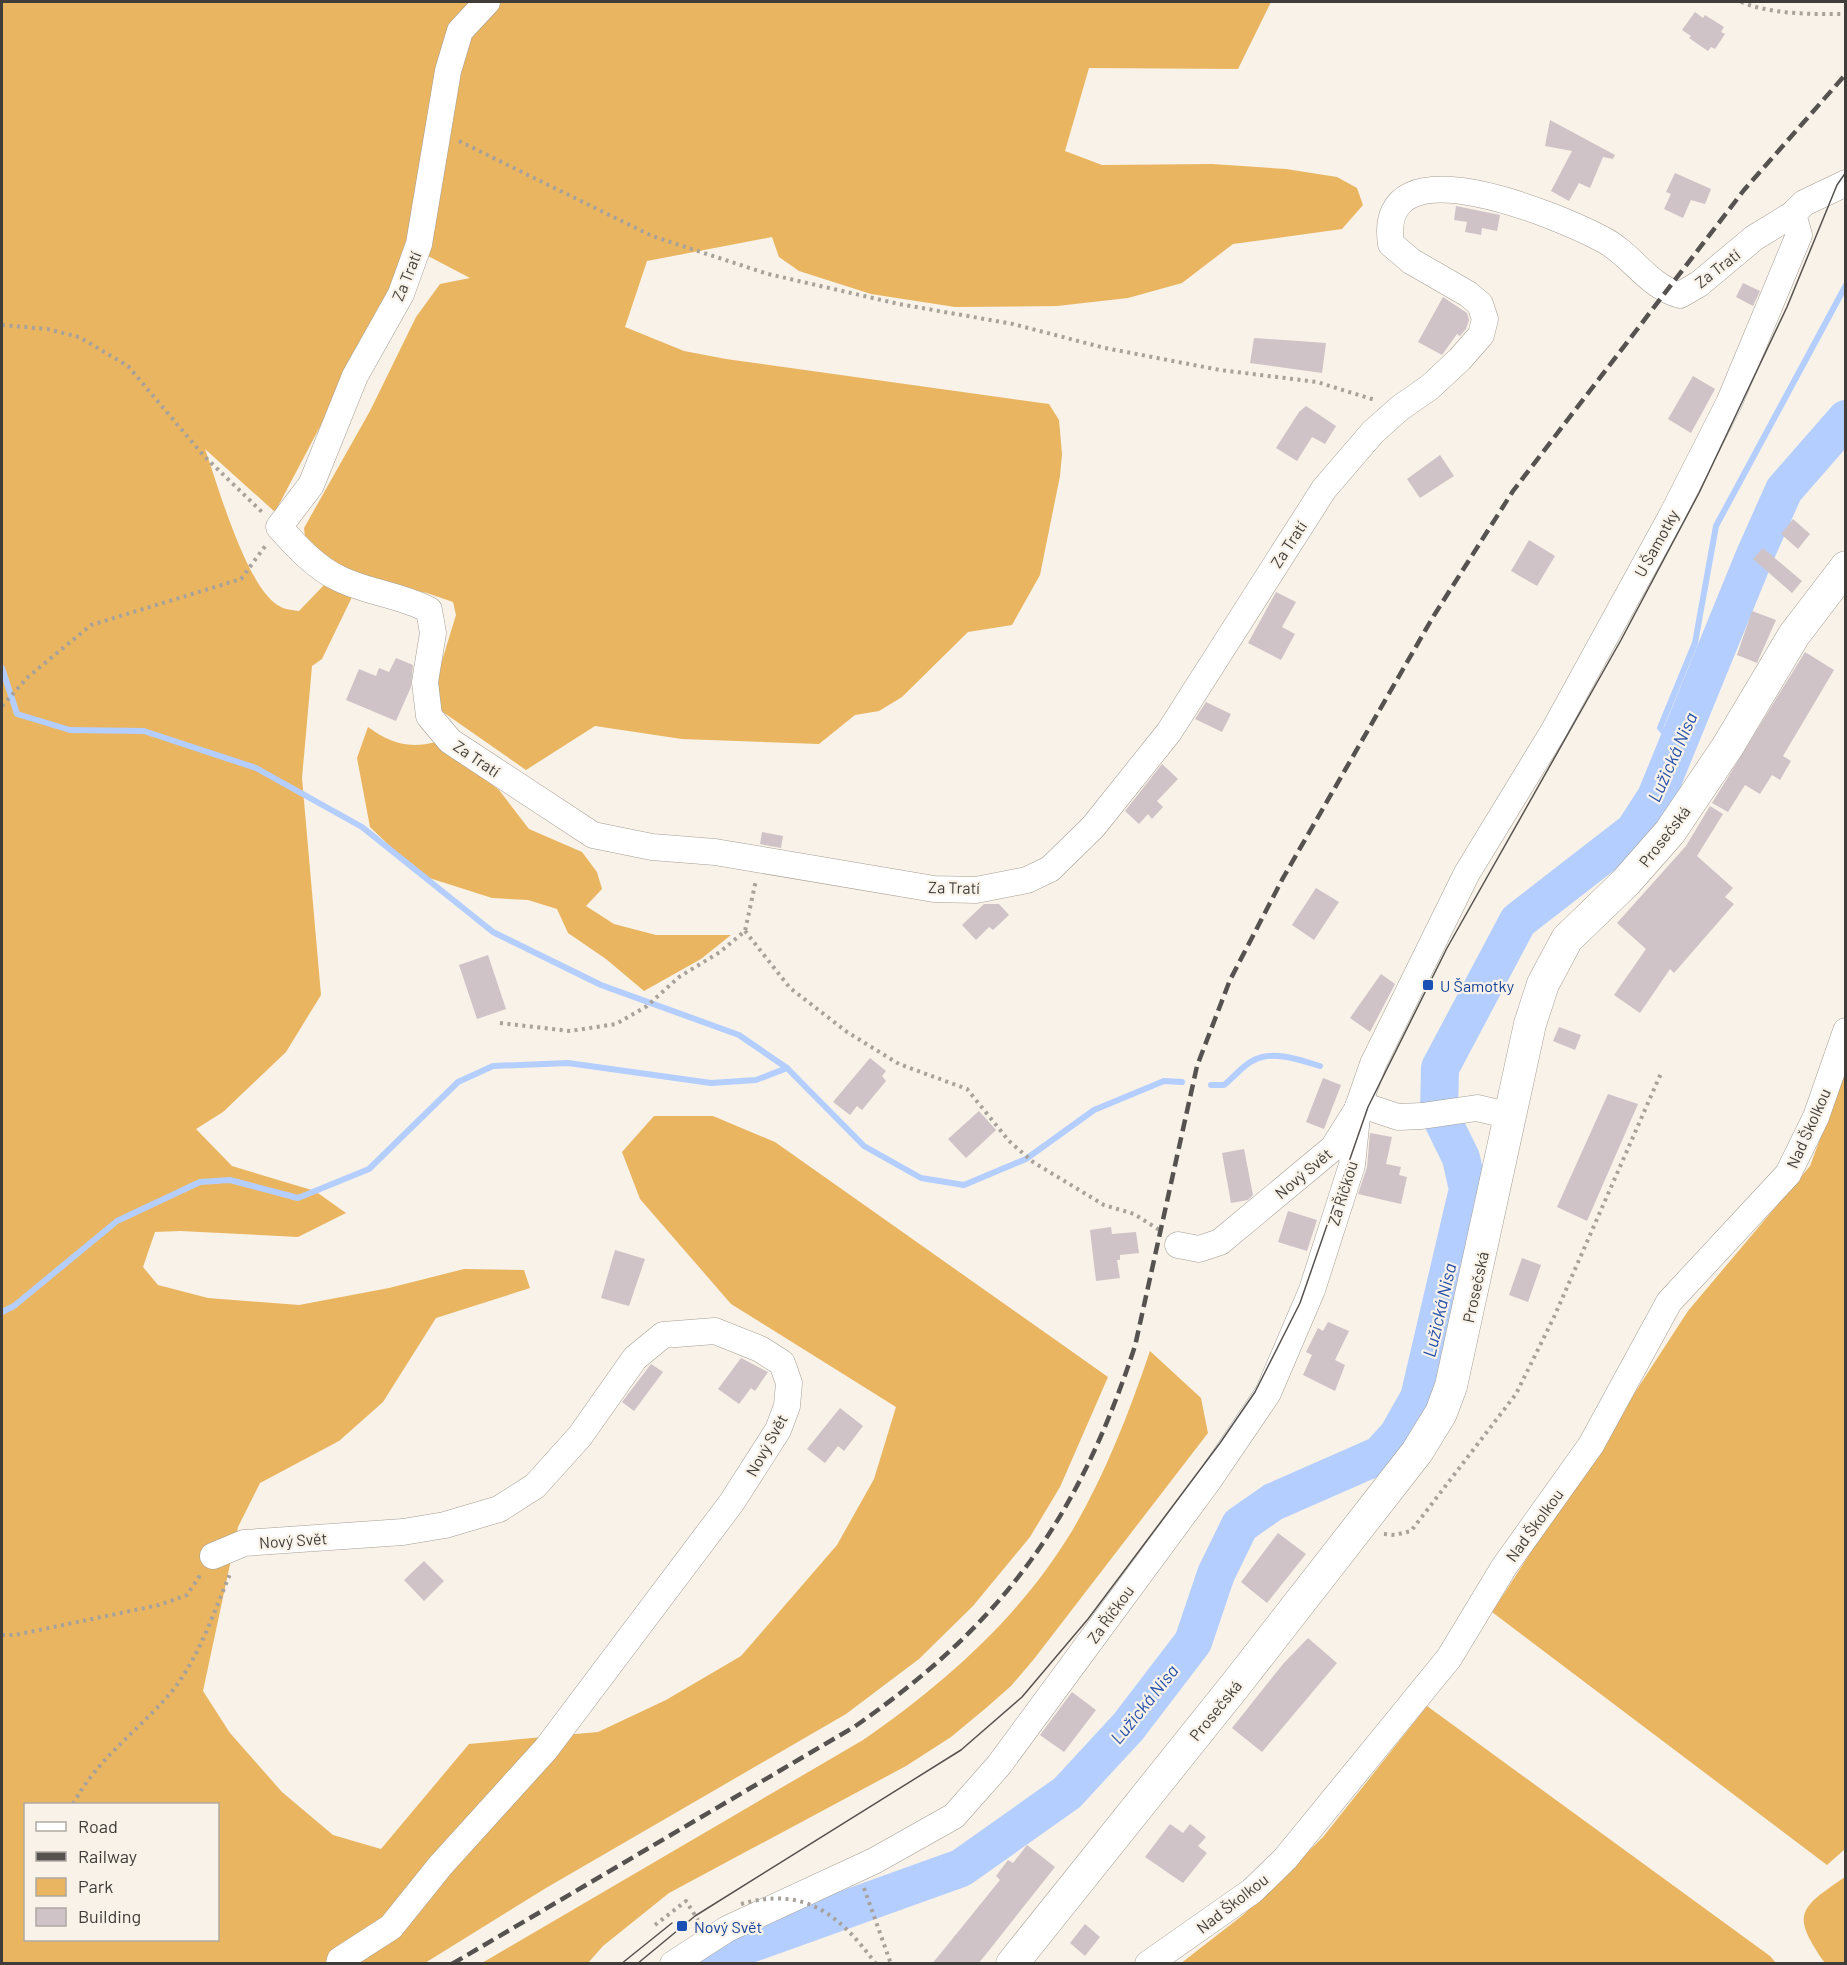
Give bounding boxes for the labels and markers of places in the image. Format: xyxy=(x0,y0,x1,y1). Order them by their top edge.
place label: U Šamotky xyxy=(1440,976,1515,995)
marker: U Šamotky xyxy=(1421,978,1435,992)
place label: Nový Svět xyxy=(694,1917,762,1936)
marker: Nový Svět xyxy=(675,1919,689,1933)

